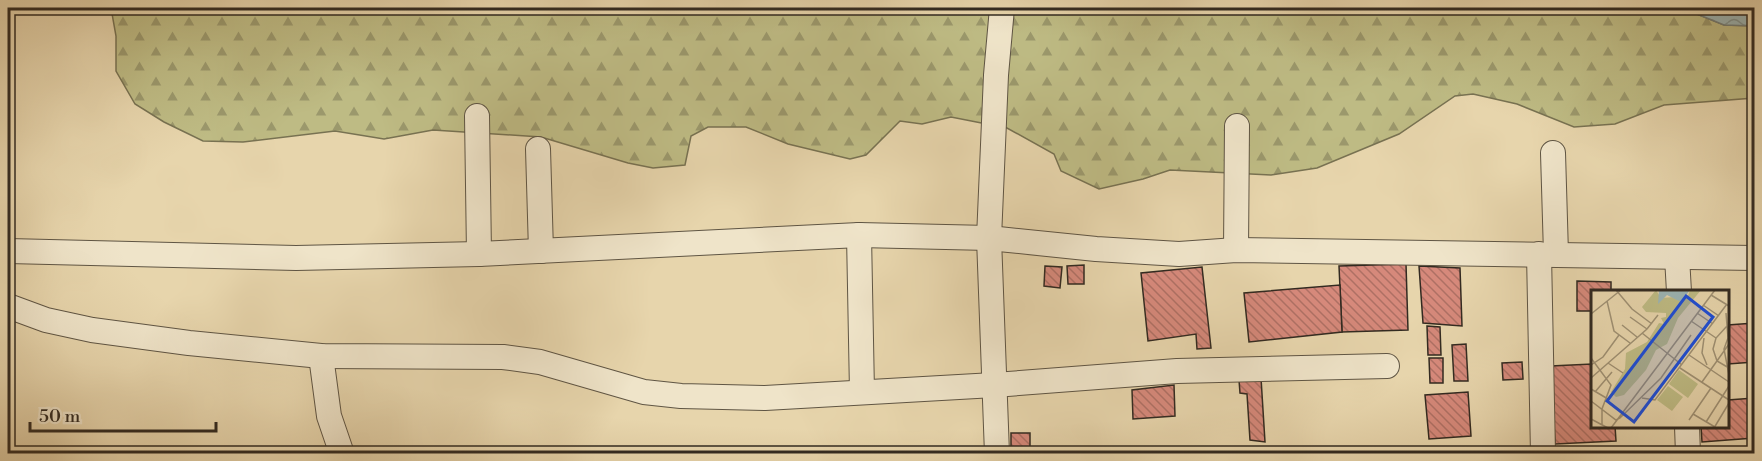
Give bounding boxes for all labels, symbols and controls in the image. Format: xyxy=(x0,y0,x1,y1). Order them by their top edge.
inset map xyxy=(1591,290,1729,428)
scale bar xyxy=(30,395,216,433)
text: 50 m xyxy=(39,405,81,428)

